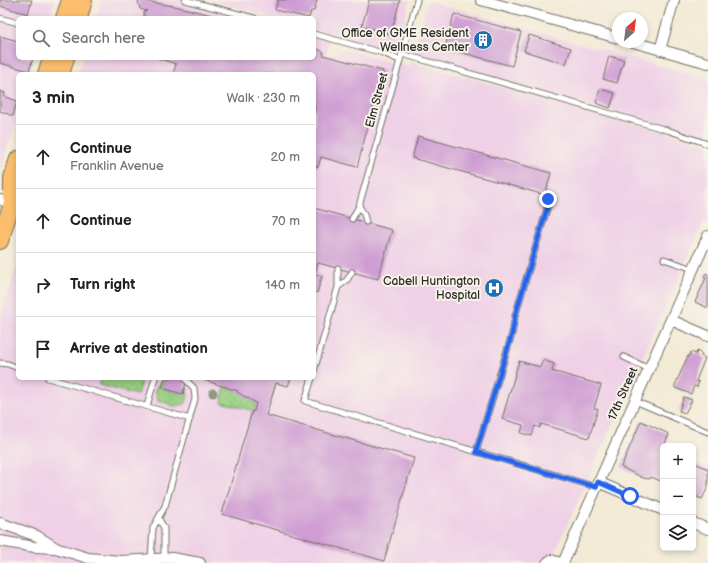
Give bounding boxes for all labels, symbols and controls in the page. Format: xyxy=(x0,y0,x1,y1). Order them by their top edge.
north arrow xyxy=(612,12,648,48)
search box xyxy=(16,16,316,60)
place label: Office of GME Resident Wellness Center xyxy=(342,26,470,55)
icon: search xyxy=(30,27,52,49)
text: Search here xyxy=(62,29,145,48)
building icon: Office of GME Resident Wellness Center xyxy=(472,29,494,51)
street label: Elm Street xyxy=(362,70,392,129)
text: 3 min xyxy=(32,88,75,108)
text: Walk · 230 m xyxy=(226,90,300,106)
text: Continue xyxy=(70,139,132,158)
icon: ahead xyxy=(32,146,54,168)
text: 20 m xyxy=(270,149,300,165)
text: Franklin Avenue xyxy=(70,158,164,174)
route end xyxy=(539,190,557,208)
icon: ahead xyxy=(32,210,54,232)
text: Continue xyxy=(70,211,132,230)
text: 70 m xyxy=(272,213,300,229)
icon: right xyxy=(32,274,54,296)
place label: Cabell Huntington Hospital xyxy=(383,274,480,303)
text: Turn right xyxy=(70,275,135,294)
text: 140 m xyxy=(265,277,300,293)
hospital icon: Cabell Huntington Hospital xyxy=(483,277,505,299)
icon: arrive xyxy=(32,338,54,360)
text: Arrive at destination xyxy=(70,339,208,358)
street label: 17th Street xyxy=(605,365,642,423)
map controls xyxy=(660,443,696,551)
button: + xyxy=(660,443,696,479)
button: − xyxy=(660,479,696,515)
route start xyxy=(621,487,639,505)
button: layers xyxy=(660,515,696,551)

